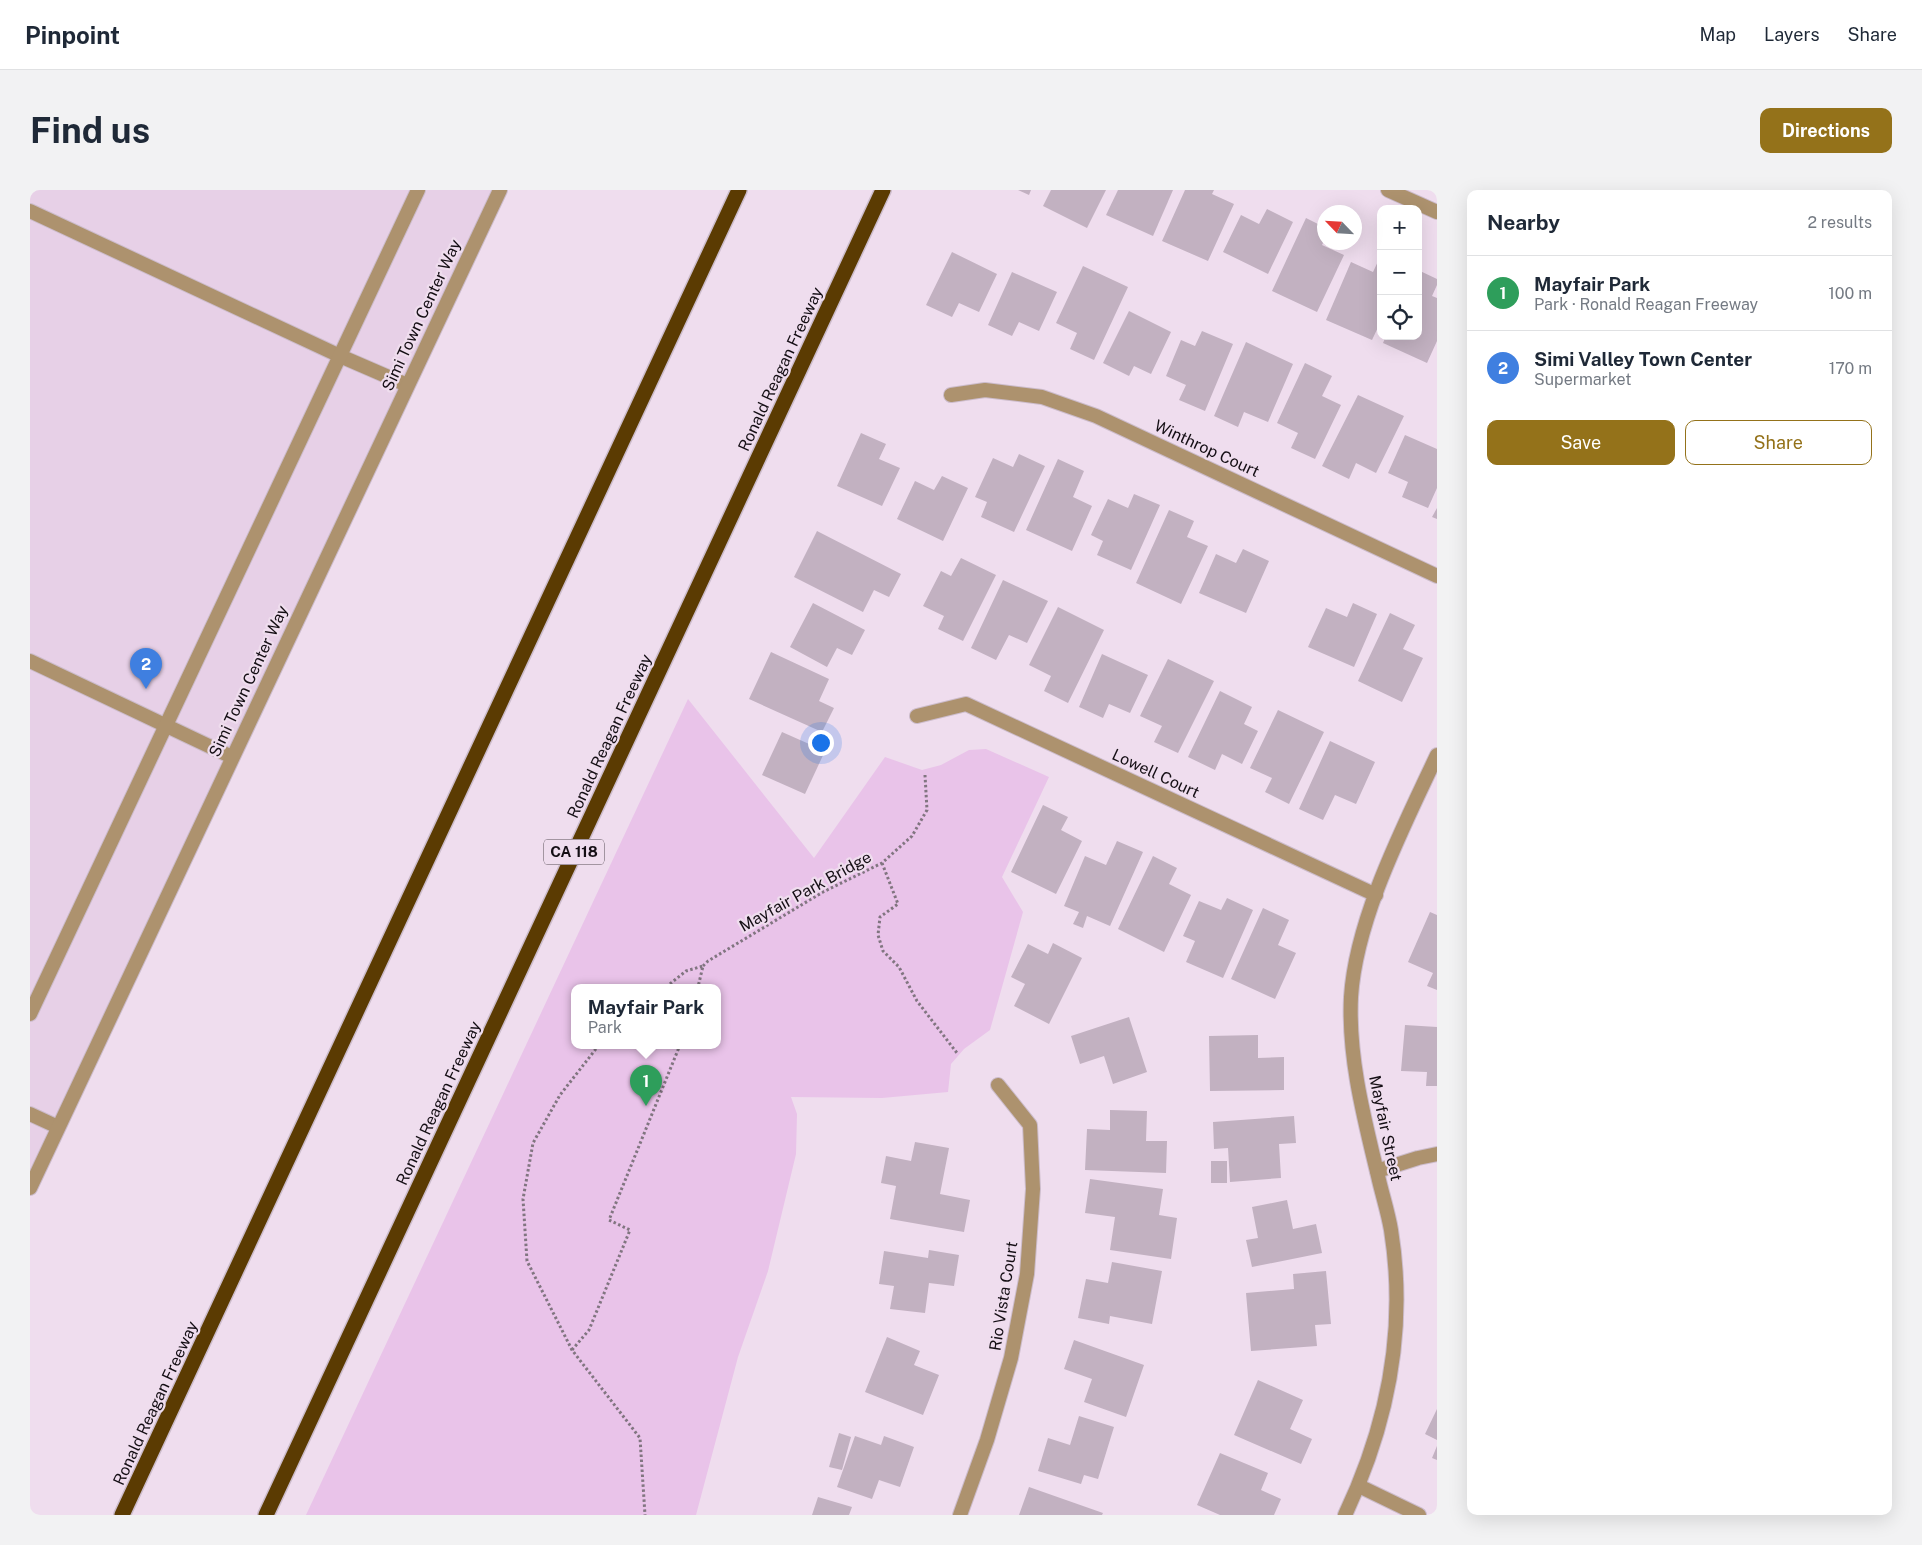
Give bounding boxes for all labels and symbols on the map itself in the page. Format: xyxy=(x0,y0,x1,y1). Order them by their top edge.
north arrow xyxy=(1317,205,1362,250)
street label: Simi Town Center Way xyxy=(378,236,465,394)
street label: Ronald Reagan Freeway xyxy=(734,284,827,454)
street label: Winthrop Court xyxy=(1151,416,1262,481)
street label: Simi Town Center Way xyxy=(205,602,292,760)
pin: 2 xyxy=(130,648,162,689)
street label: Ronald Reagan Freeway xyxy=(563,651,656,821)
your location xyxy=(808,730,834,756)
street label: Lowell Court xyxy=(1109,745,1203,802)
road number: CA 118 xyxy=(544,840,604,864)
street label: Mayfair Park Bridge xyxy=(736,847,875,936)
street label: Ronald Reagan Freeway xyxy=(392,1018,485,1188)
pin: 1 xyxy=(630,1065,662,1106)
street label: Mayfair Street xyxy=(1365,1074,1406,1183)
street label: Rio Vista Court xyxy=(985,1240,1022,1352)
street label: Ronald Reagan Freeway xyxy=(109,1318,202,1488)

